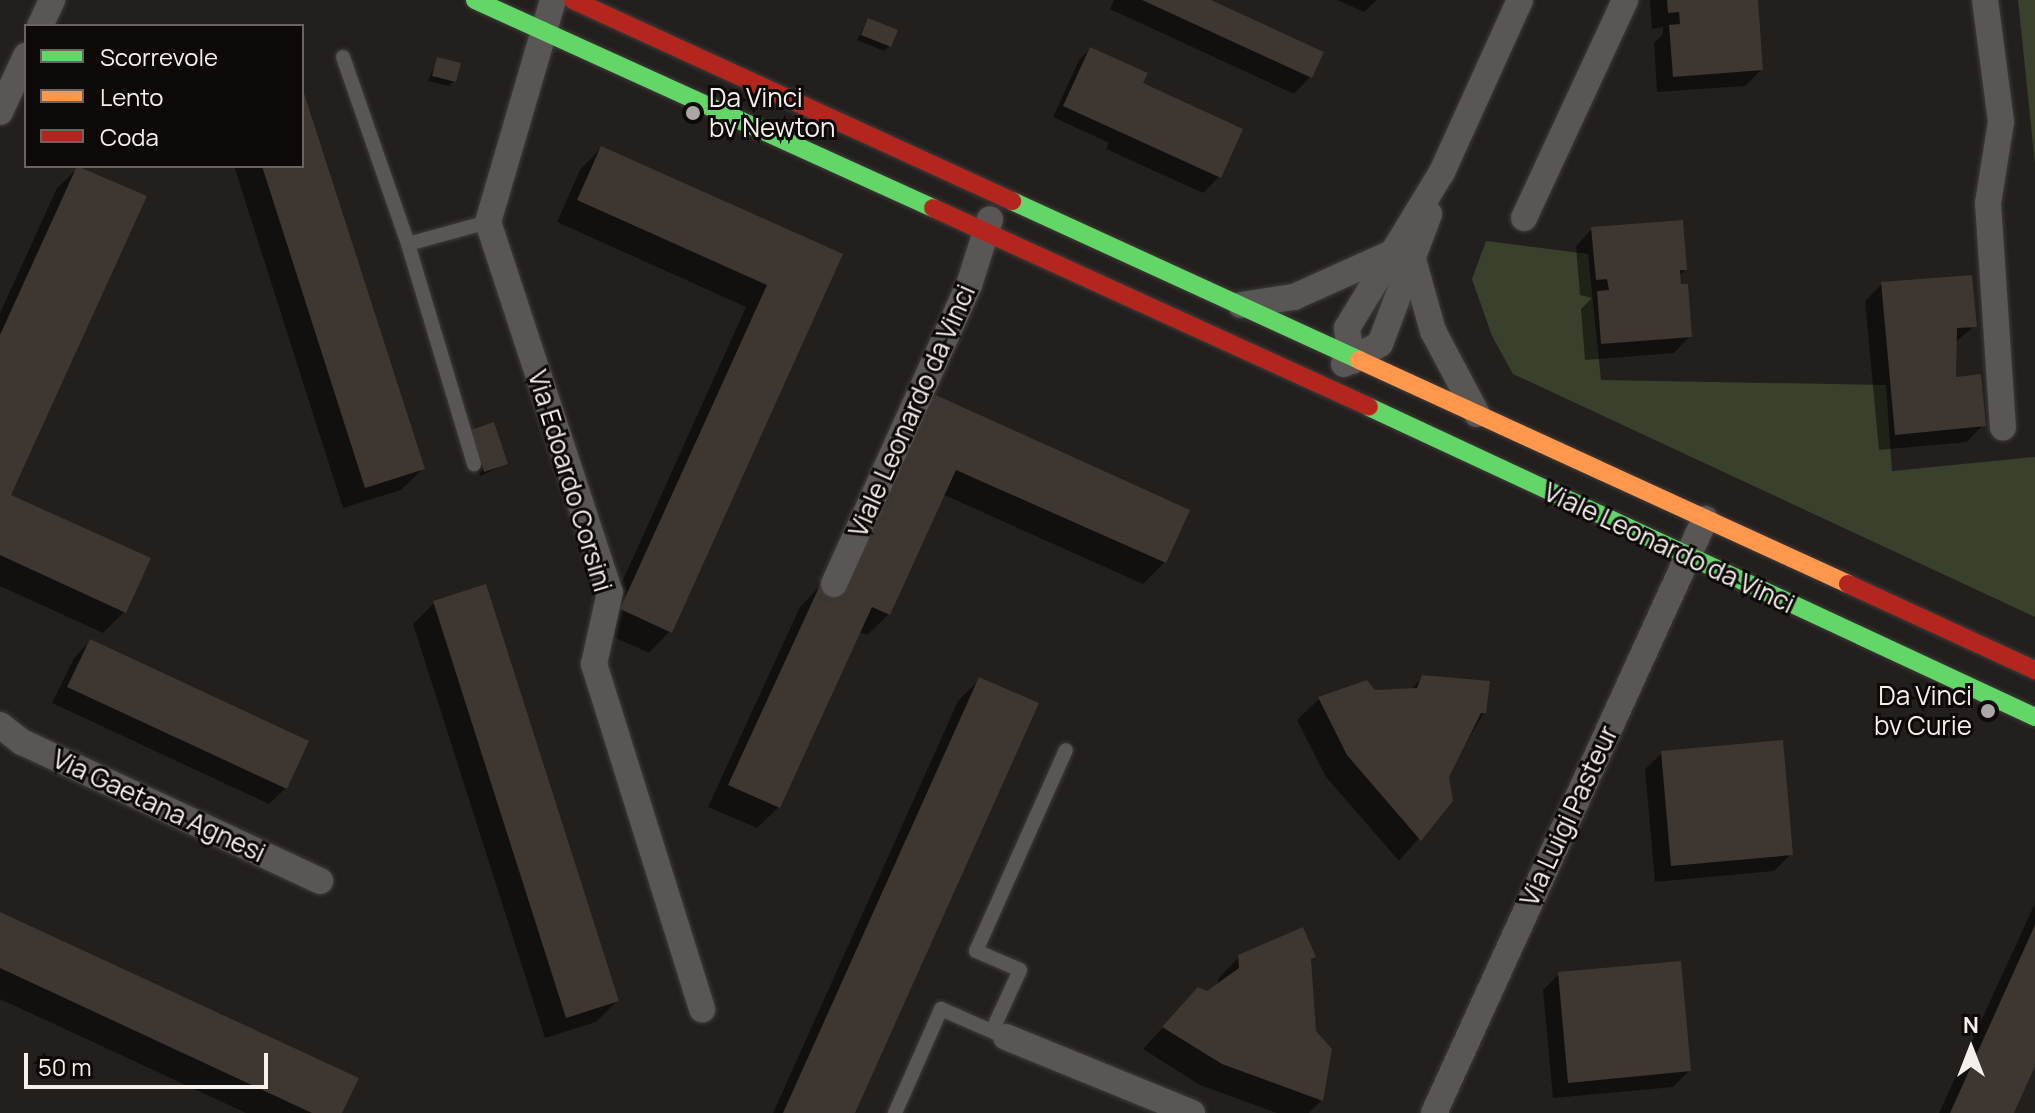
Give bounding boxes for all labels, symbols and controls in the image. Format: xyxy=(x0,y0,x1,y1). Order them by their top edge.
legend xyxy=(24,24,304,168)
text: Scorrevole xyxy=(100,40,218,73)
text: Lento xyxy=(100,80,164,113)
place label: Da Vinci bv Newton xyxy=(709,82,835,144)
marker: Da Vinci bv Newton xyxy=(684,104,702,122)
text: Coda xyxy=(100,120,159,153)
street label: Viale Leonardo da Vinci xyxy=(842,280,982,542)
street label: Via Edoardo Corsini xyxy=(521,366,619,596)
street label: Viale Leonardo da Vinci xyxy=(1539,476,1799,620)
place label: Da Vinci bv Curie xyxy=(1874,680,1972,742)
marker: Da Vinci bv Curie xyxy=(1979,702,1997,720)
street label: Via Luigi Pasteur xyxy=(1514,721,1624,911)
street label: Via Gaetana Agnesi xyxy=(48,743,270,869)
north arrow xyxy=(1931,1009,2011,1089)
text: N xyxy=(1963,1010,1979,1040)
scale bar xyxy=(28,1037,272,1087)
text: 50 m xyxy=(38,1050,92,1083)

